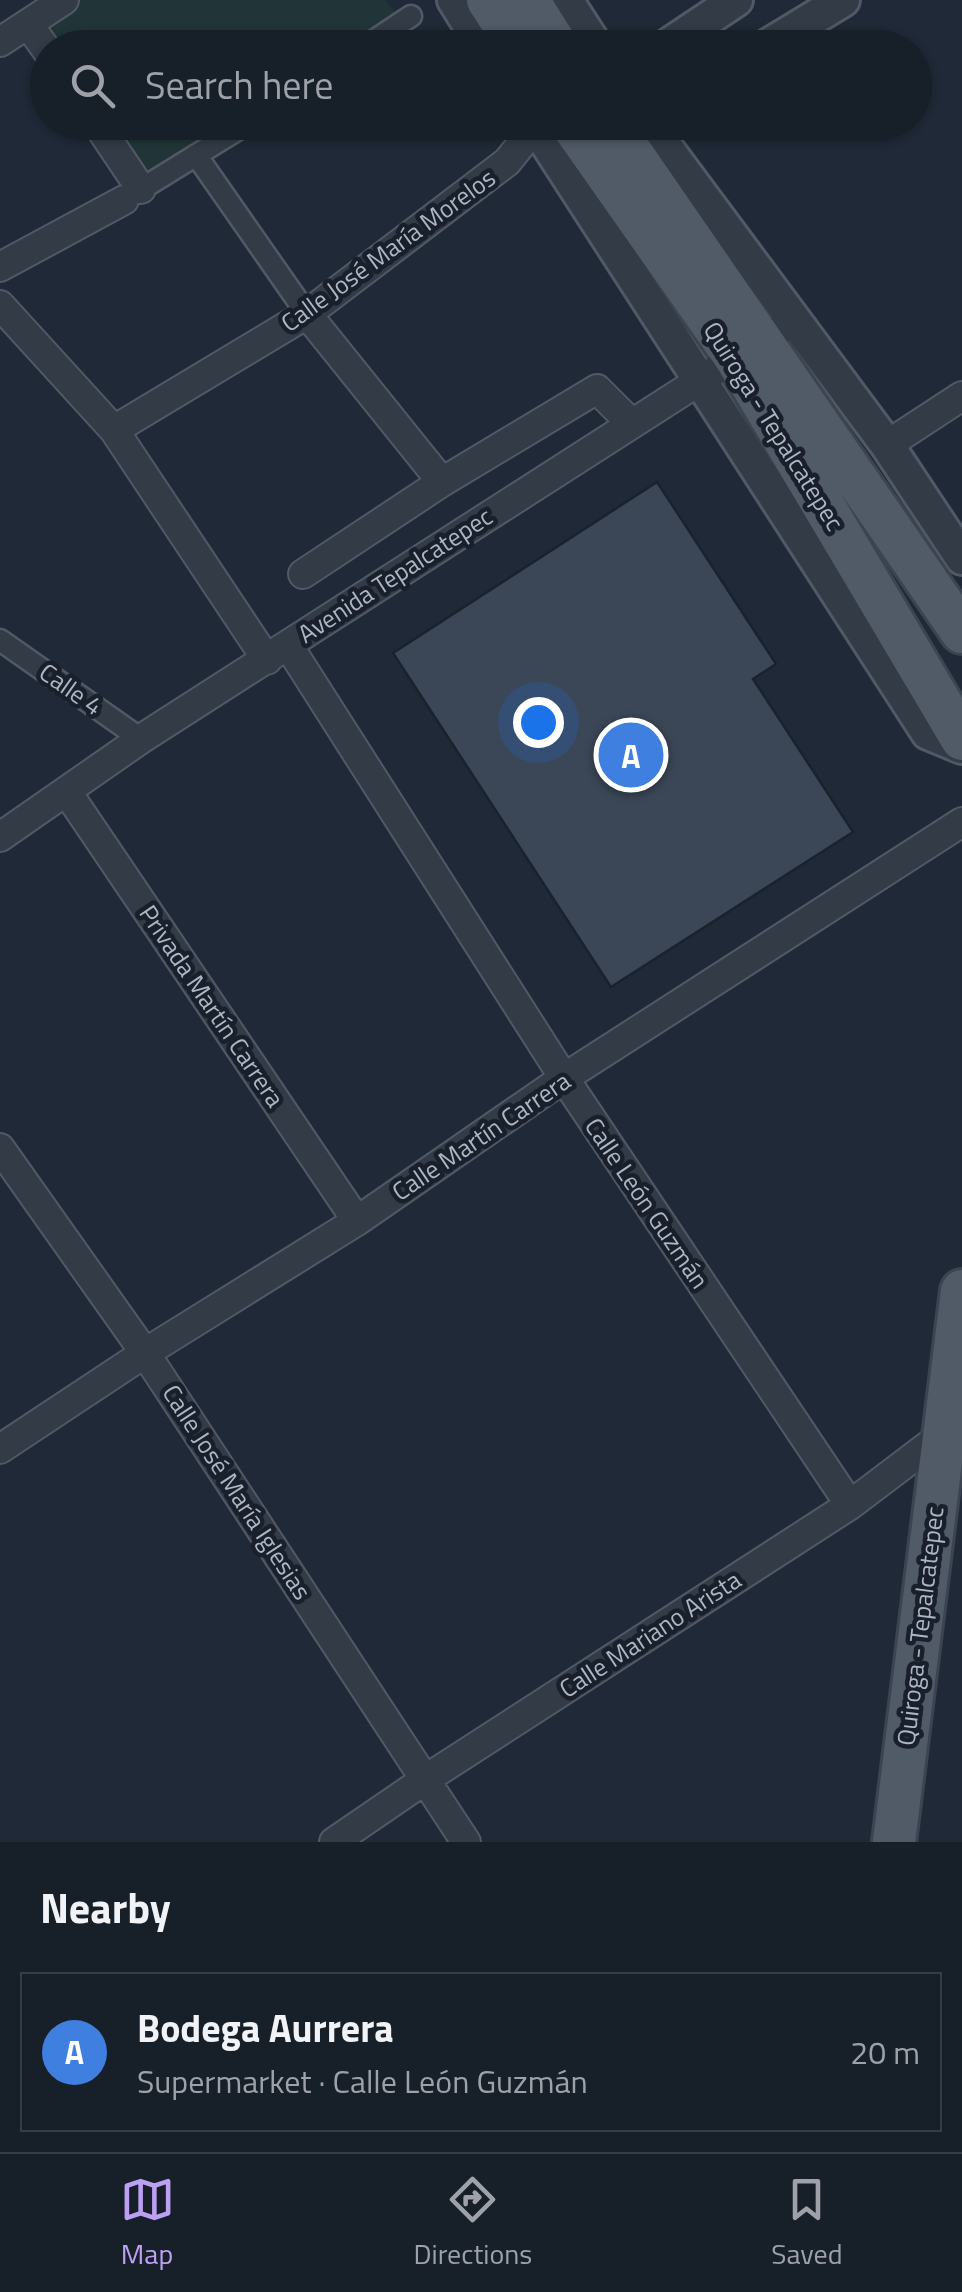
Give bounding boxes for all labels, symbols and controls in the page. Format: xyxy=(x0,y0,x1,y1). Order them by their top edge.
search box xyxy=(30,30,932,140)
text: Search here xyxy=(145,56,333,114)
icon: search xyxy=(65,58,120,113)
street label: Calle José María Morelos xyxy=(273,159,503,341)
street label: Quiroga - Tepalcatepec xyxy=(694,314,854,538)
street label: Avenida Tepalcatepec xyxy=(290,498,500,652)
street label: Calle 4 xyxy=(32,653,110,725)
your location xyxy=(513,697,564,748)
pin: A xyxy=(598,718,664,792)
street label: Privada Martín Carrera xyxy=(130,897,294,1115)
street label: Calle Martín Carrera xyxy=(384,1062,578,1210)
street label: Calle León Guzmán xyxy=(576,1110,718,1296)
street label: Calle José María Iglesias xyxy=(153,1377,321,1607)
street label: Quiroga - Tepalcatepec xyxy=(886,1504,954,1748)
street label: Calle Mariano Arista xyxy=(552,1561,749,1707)
text: Nearby xyxy=(40,1875,171,1939)
text: Bodega Aurrera xyxy=(137,1999,394,2057)
text: A xyxy=(65,2028,84,2076)
text: 20 m xyxy=(850,2028,920,2076)
text: Supermarket · Calle León Guzmán xyxy=(137,2057,588,2105)
tab: Map xyxy=(120,2172,175,2275)
tab: Directions xyxy=(414,2172,532,2275)
tab: Saved xyxy=(771,2172,842,2275)

